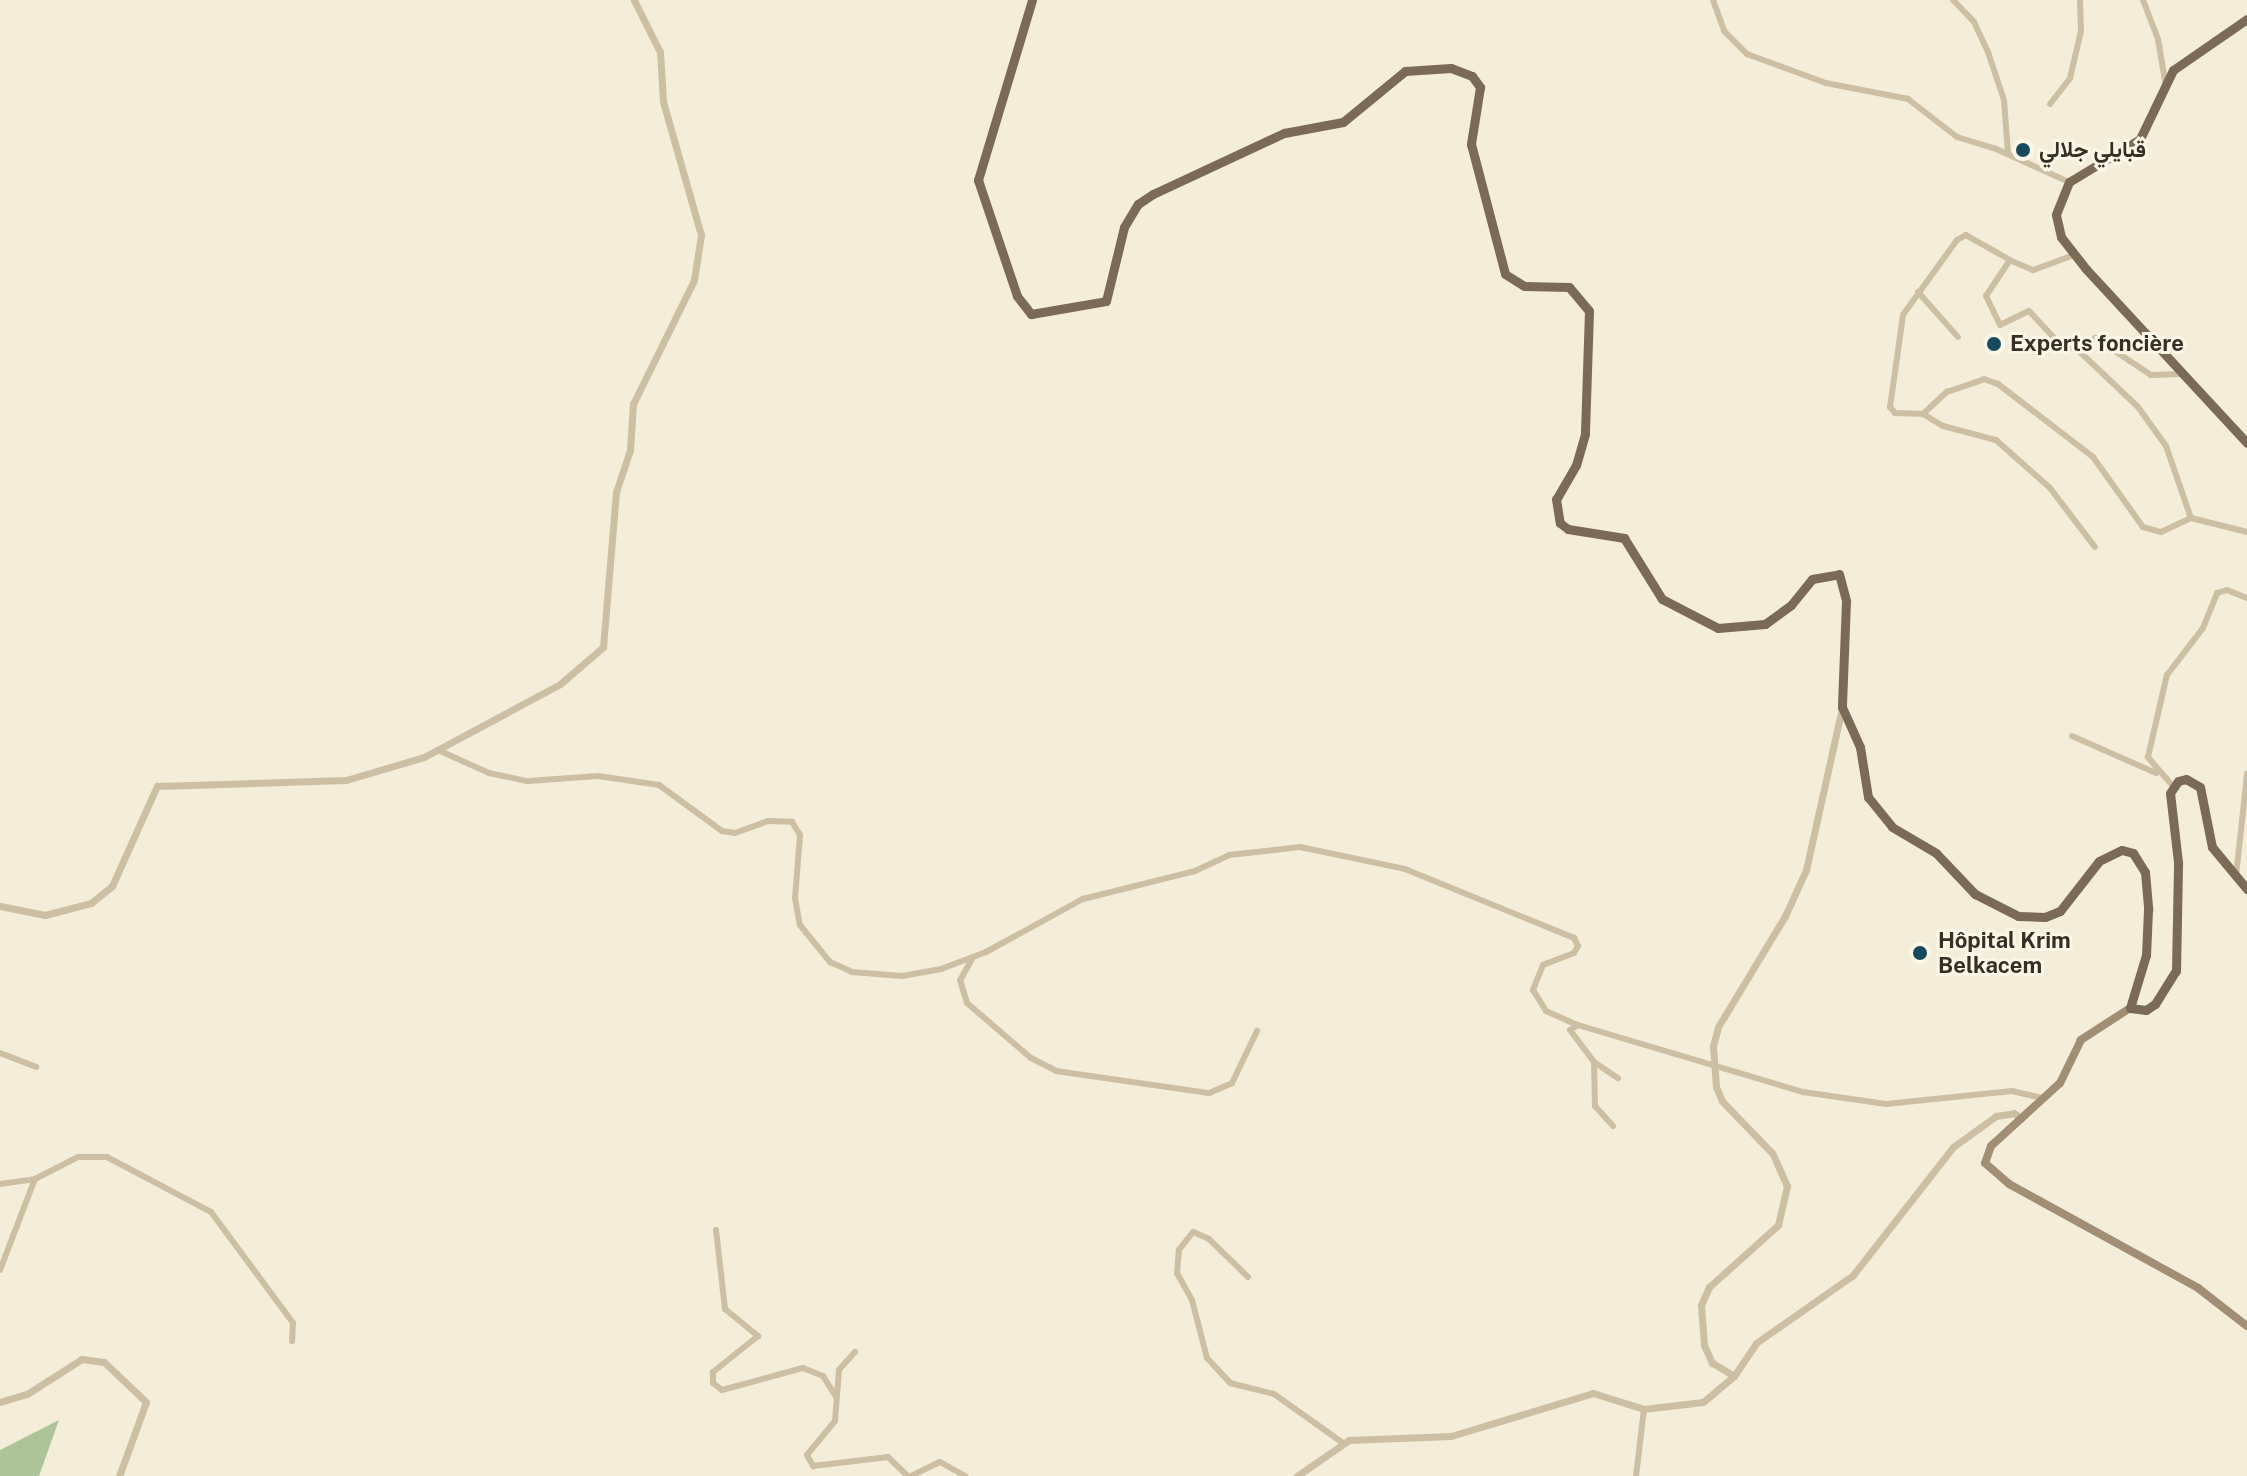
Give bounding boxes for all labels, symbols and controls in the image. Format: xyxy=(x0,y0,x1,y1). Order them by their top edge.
place label: قبايلي جلالي xyxy=(2039,137,2146,163)
marker: قبايلي جلالي xyxy=(2014,141,2032,159)
place label: Experts foncière xyxy=(2010,331,2184,357)
marker: Experts foncière xyxy=(1985,335,2003,353)
place label: Hôpital Krim Belkacem xyxy=(1938,927,2071,978)
marker: Hôpital Krim Belkacem xyxy=(1909,942,1931,964)

